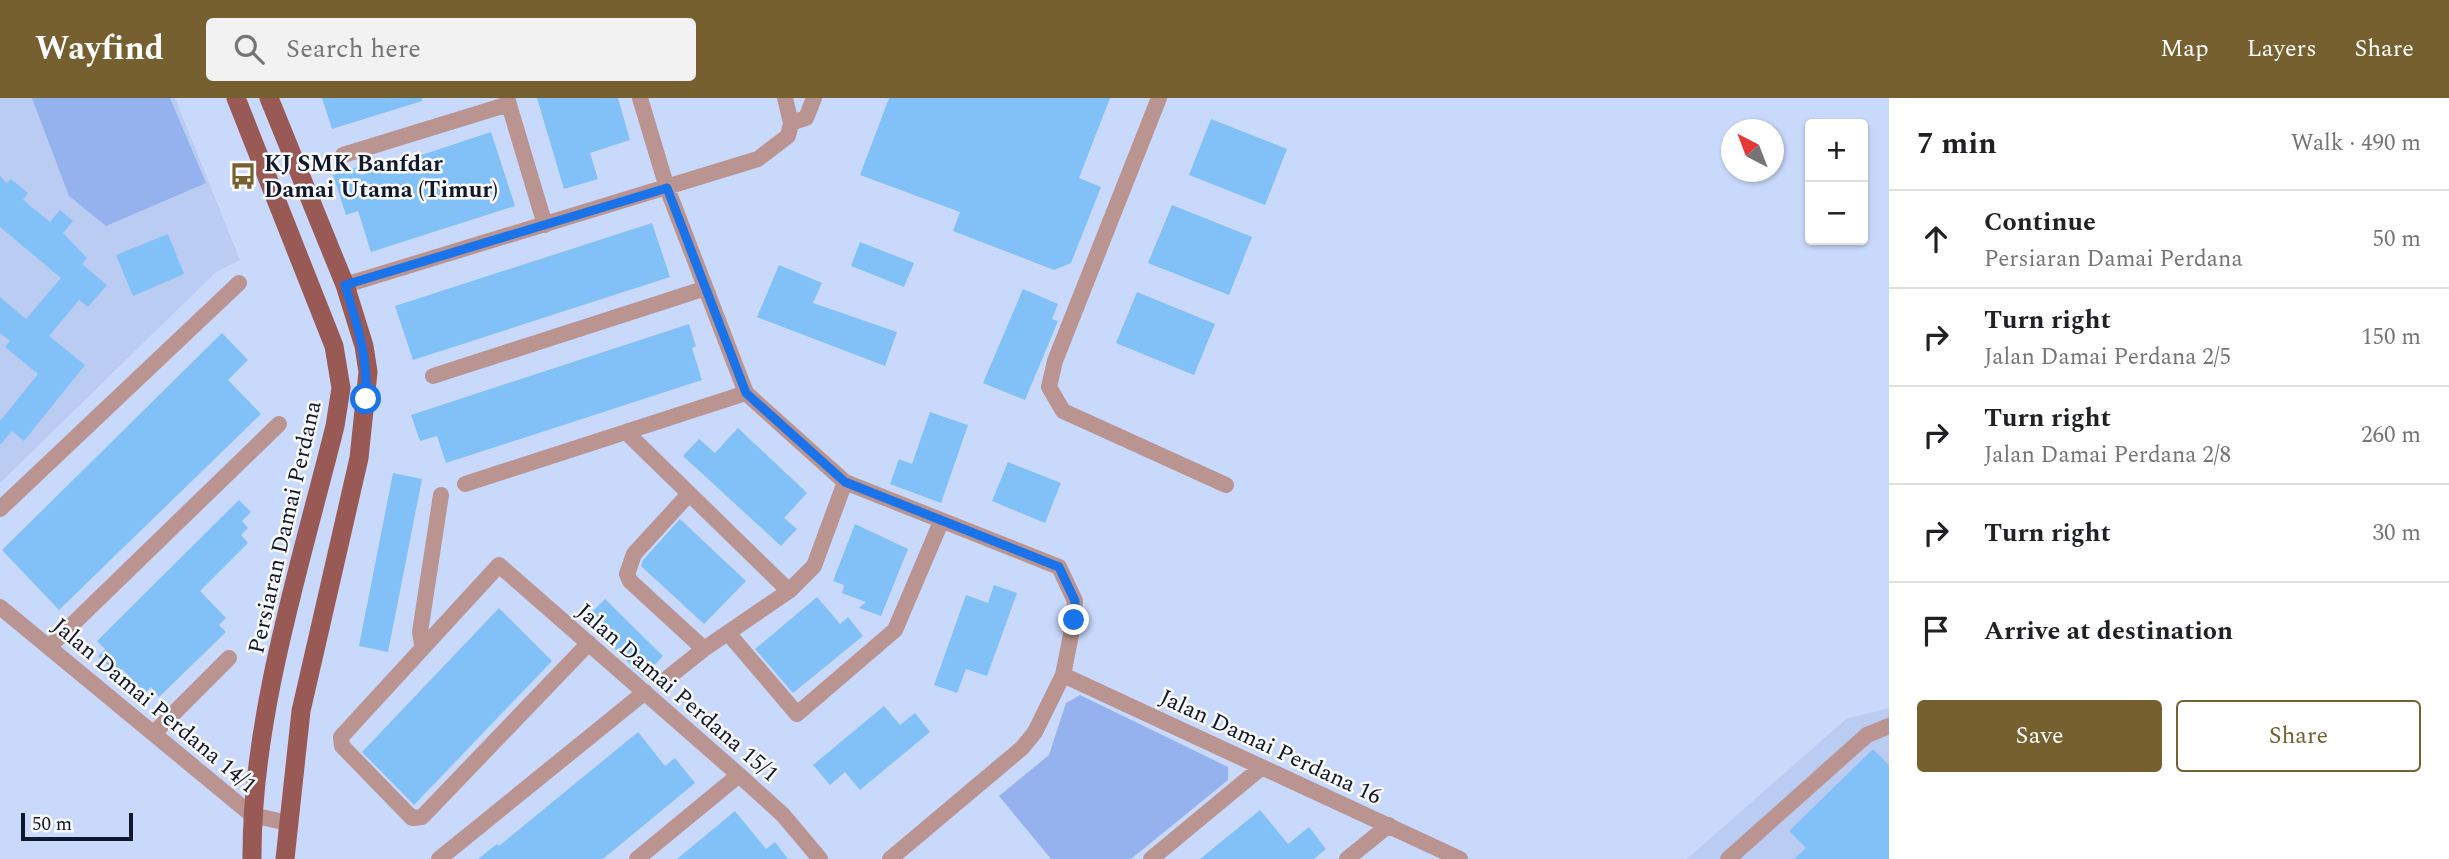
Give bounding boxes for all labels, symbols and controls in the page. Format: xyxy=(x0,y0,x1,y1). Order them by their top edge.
search box xyxy=(206,18,696,81)
text: Wayfind xyxy=(35,24,164,74)
text: Search here xyxy=(286,29,421,69)
icon: search xyxy=(230,30,268,68)
text: Map xyxy=(2160,31,2209,67)
text: Layers xyxy=(2247,31,2317,67)
text: Share xyxy=(2355,31,2414,67)
north arrow xyxy=(1721,119,1784,182)
map controls xyxy=(1805,119,1868,245)
button: + xyxy=(1805,119,1868,182)
text: 7 min xyxy=(1917,121,1997,167)
text: Walk · 490 m xyxy=(2291,126,2421,161)
place label: KJ SMK Banfdar Damai Utama (Timur) xyxy=(264,147,498,208)
bus stop icon: KJ SMK Banfdar Damai Utama (Timur) xyxy=(228,161,258,191)
button: − xyxy=(1805,182,1868,245)
text: Continue xyxy=(1984,202,2096,242)
icon: ahead xyxy=(1917,220,1955,258)
text: 50 m xyxy=(2372,222,2421,257)
text: Persiaran Damai Perdana xyxy=(1984,242,2243,277)
text: Turn right xyxy=(1984,300,2111,340)
icon: right xyxy=(1917,318,1955,356)
text: 150 m xyxy=(2361,320,2421,355)
text: Jalan Damai Perdana 2/5 xyxy=(1984,340,2231,375)
route start xyxy=(350,383,381,414)
street label: Persiaran Damai Perdana xyxy=(239,397,332,657)
text: Turn right xyxy=(1984,398,2111,438)
icon: right xyxy=(1917,416,1955,454)
text: 260 m xyxy=(2361,418,2421,453)
text: Jalan Damai Perdana 2/8 xyxy=(1984,438,2231,473)
text: Turn right xyxy=(1984,513,2111,553)
icon: right xyxy=(1917,514,1955,552)
text: 30 m xyxy=(2372,516,2421,551)
street label: Jalan Damai Perdana 15/1 xyxy=(568,595,786,791)
route end xyxy=(1058,604,1089,635)
street label: Jalan Damai Perdana 14/1 xyxy=(44,610,264,803)
text: Arrive at destination xyxy=(1984,611,2233,651)
icon: arrive xyxy=(1917,612,1955,650)
street label: Jalan Damai Perdana 16 xyxy=(1154,681,1387,814)
button: Save xyxy=(1917,700,2162,772)
button: Share xyxy=(2176,700,2421,772)
scale bar xyxy=(21,810,133,842)
text: 50 m xyxy=(32,810,72,839)

